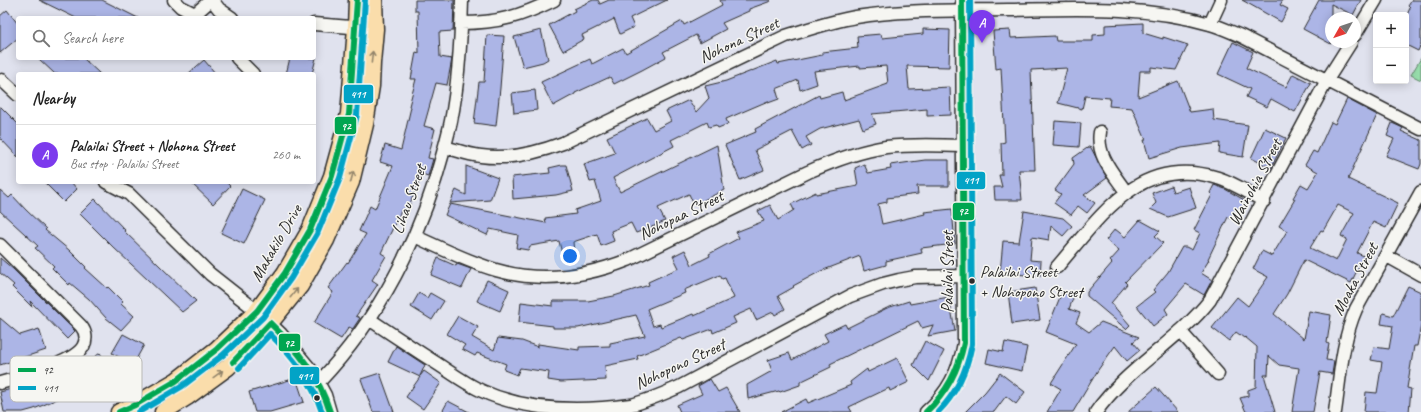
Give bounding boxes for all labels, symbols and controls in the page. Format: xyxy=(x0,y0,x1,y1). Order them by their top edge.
pin: A xyxy=(969,10,995,43)
street label: Nohona Street xyxy=(696,11,784,68)
north arrow xyxy=(1325,12,1361,48)
map controls xyxy=(1373,12,1409,84)
button: + xyxy=(1373,12,1409,48)
search box xyxy=(16,16,316,60)
icon: search xyxy=(30,27,52,49)
text: Search here xyxy=(62,29,123,48)
button: − xyxy=(1373,48,1409,84)
one-way arrow xyxy=(368,51,376,64)
line badge: 411 xyxy=(343,84,374,104)
text: 411 xyxy=(351,87,366,101)
text: Nearby xyxy=(32,88,75,109)
line badge: 92 xyxy=(334,116,357,135)
text: 92 xyxy=(341,119,352,133)
street label: Wainohia Street xyxy=(1223,133,1288,229)
text: Palailai Street + Nohona Street xyxy=(70,137,234,156)
text: A xyxy=(42,147,48,163)
text: 260 m xyxy=(272,147,300,163)
text: Bus stop · Palailai Street xyxy=(70,156,179,172)
street label: Lihau Street xyxy=(387,159,432,237)
one-way arrow xyxy=(349,171,356,184)
line badge: 411 xyxy=(956,171,986,190)
text: 411 xyxy=(964,173,979,187)
street label: Nohopaa Street xyxy=(635,184,729,245)
street label: Makakilo Drive xyxy=(246,199,307,285)
line badge: 92 xyxy=(952,202,975,221)
text: 92 xyxy=(958,204,969,218)
street label: Palailai Street xyxy=(937,229,958,313)
street label: Moaka Street xyxy=(1327,237,1384,319)
your location xyxy=(560,246,580,266)
place label: Palailai Street + Nohopono Street xyxy=(980,262,1085,302)
marker: Palailai Street + Nohopono Street xyxy=(967,276,977,286)
one-way arrow xyxy=(290,287,299,298)
line badge: 92 xyxy=(278,333,301,352)
street label: Nohopono Street xyxy=(631,333,731,394)
text: 92 xyxy=(284,336,295,350)
legend xyxy=(10,356,142,402)
text: 92 xyxy=(43,363,54,377)
line badge: 411 xyxy=(289,366,320,385)
text: 411 xyxy=(298,369,313,383)
one-way arrow xyxy=(212,370,223,379)
text: 411 xyxy=(43,381,59,395)
unlabelled marker xyxy=(312,393,322,403)

